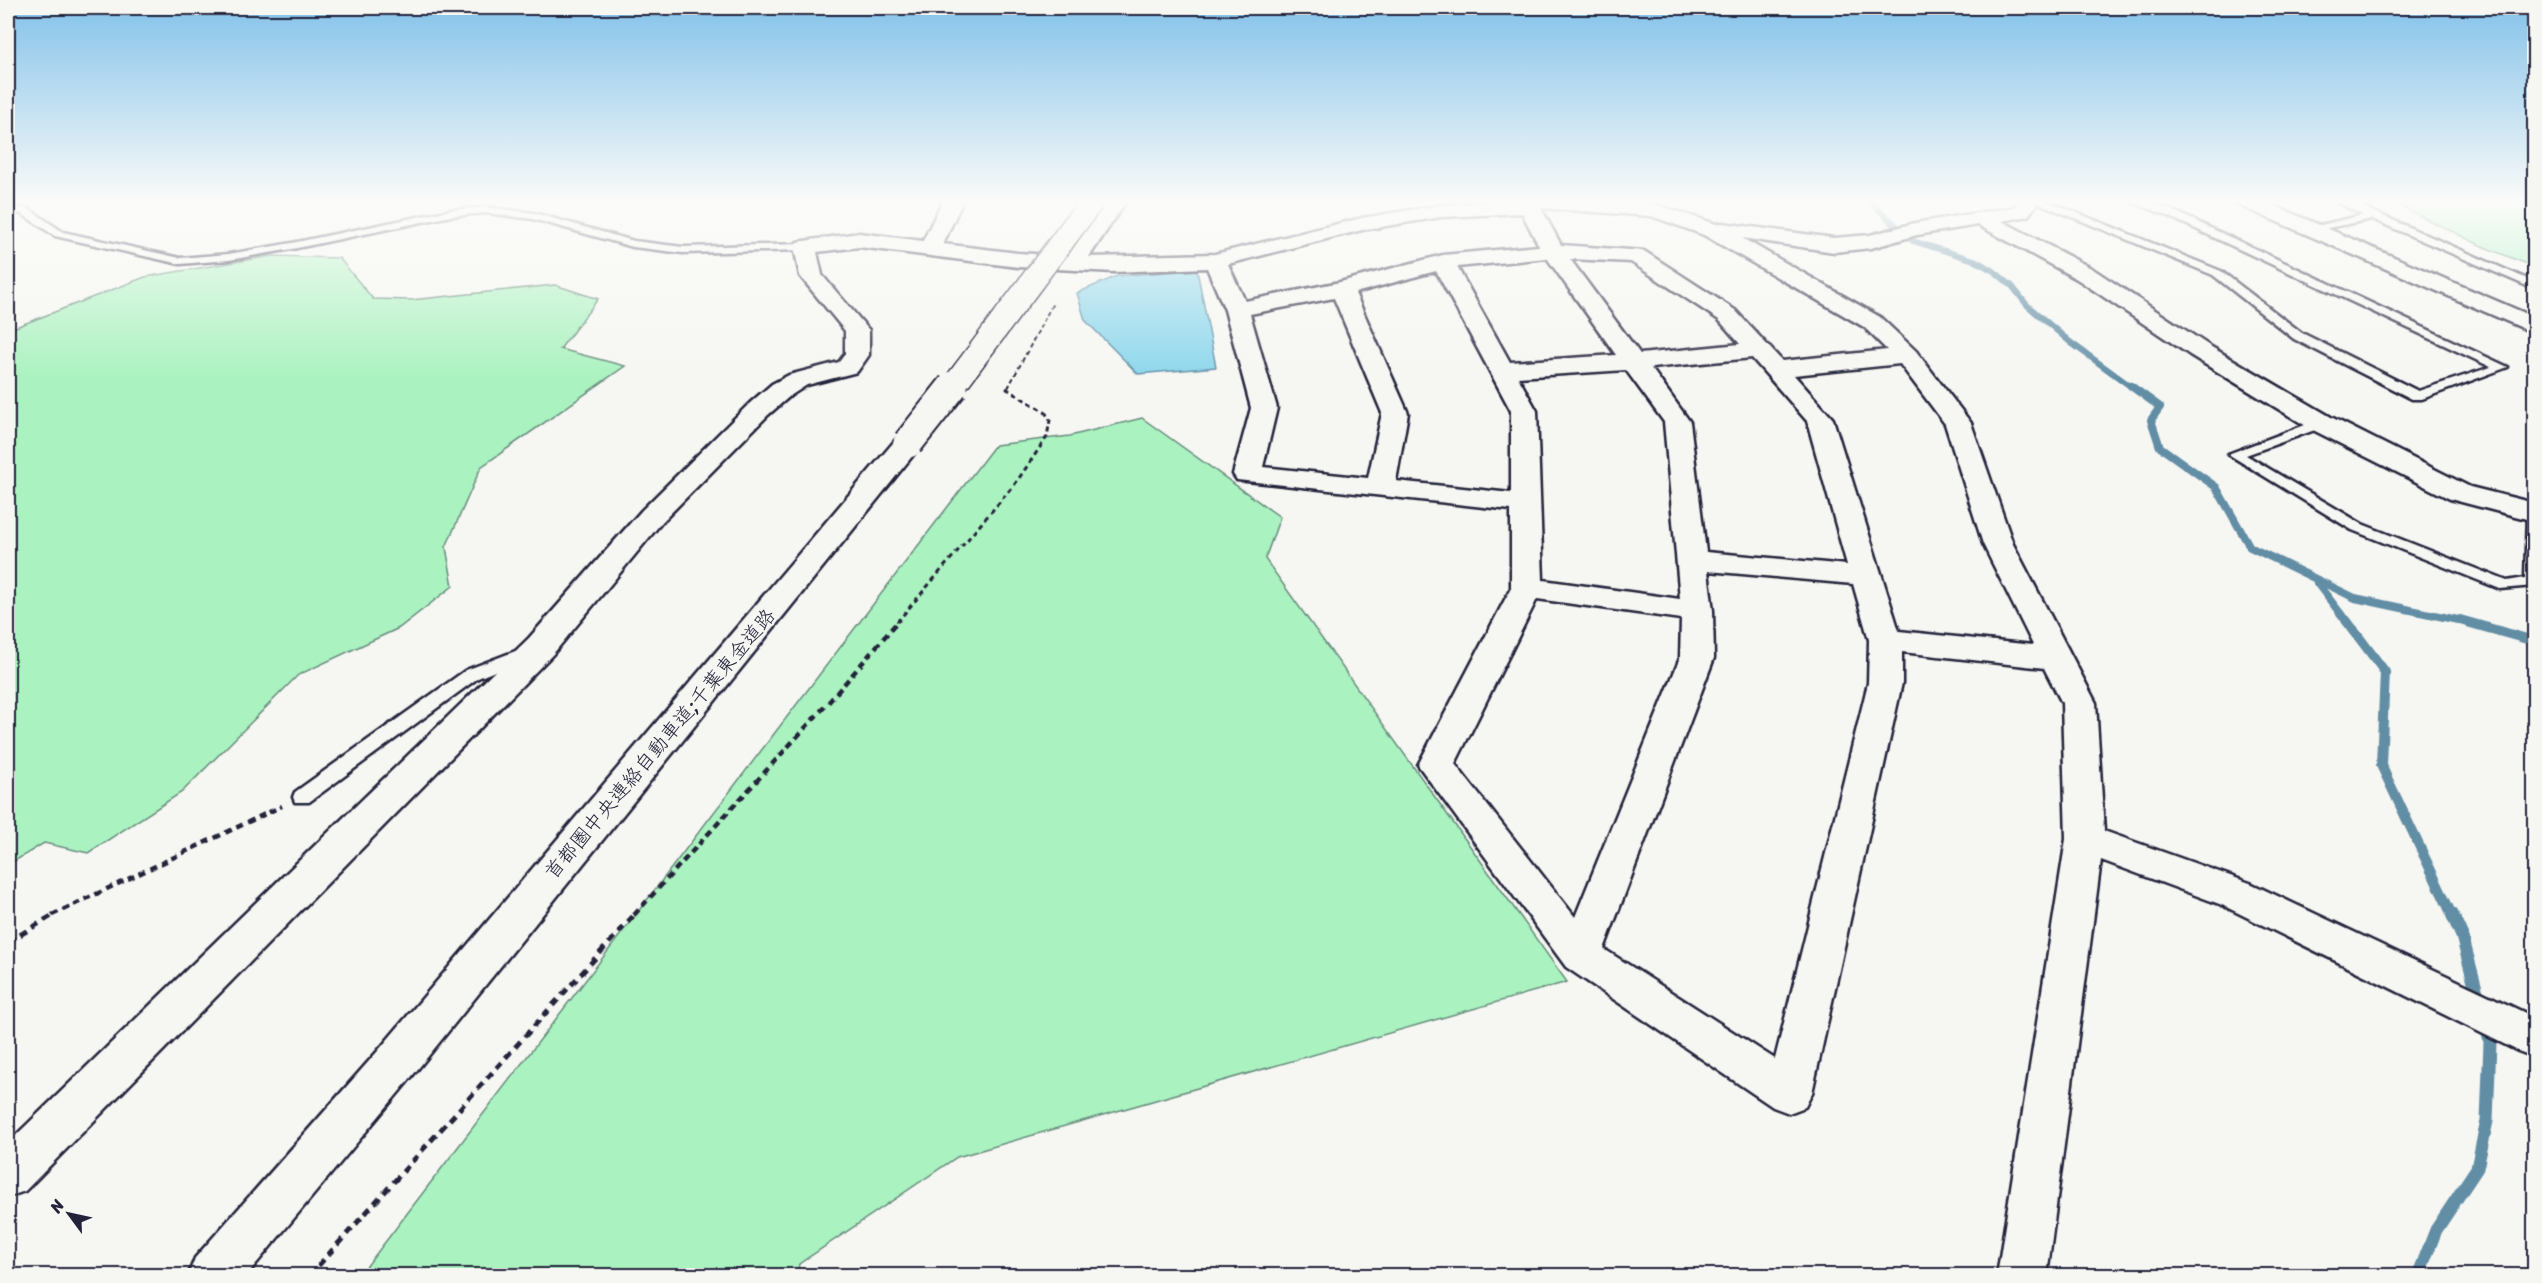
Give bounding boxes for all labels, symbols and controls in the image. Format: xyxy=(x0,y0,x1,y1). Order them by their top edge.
street label: 首都圏中央連絡自動車道;千葉東金道路 xyxy=(535,600,785,888)
north arrow xyxy=(39,1184,99,1244)
text: N xyxy=(41,1193,73,1219)

